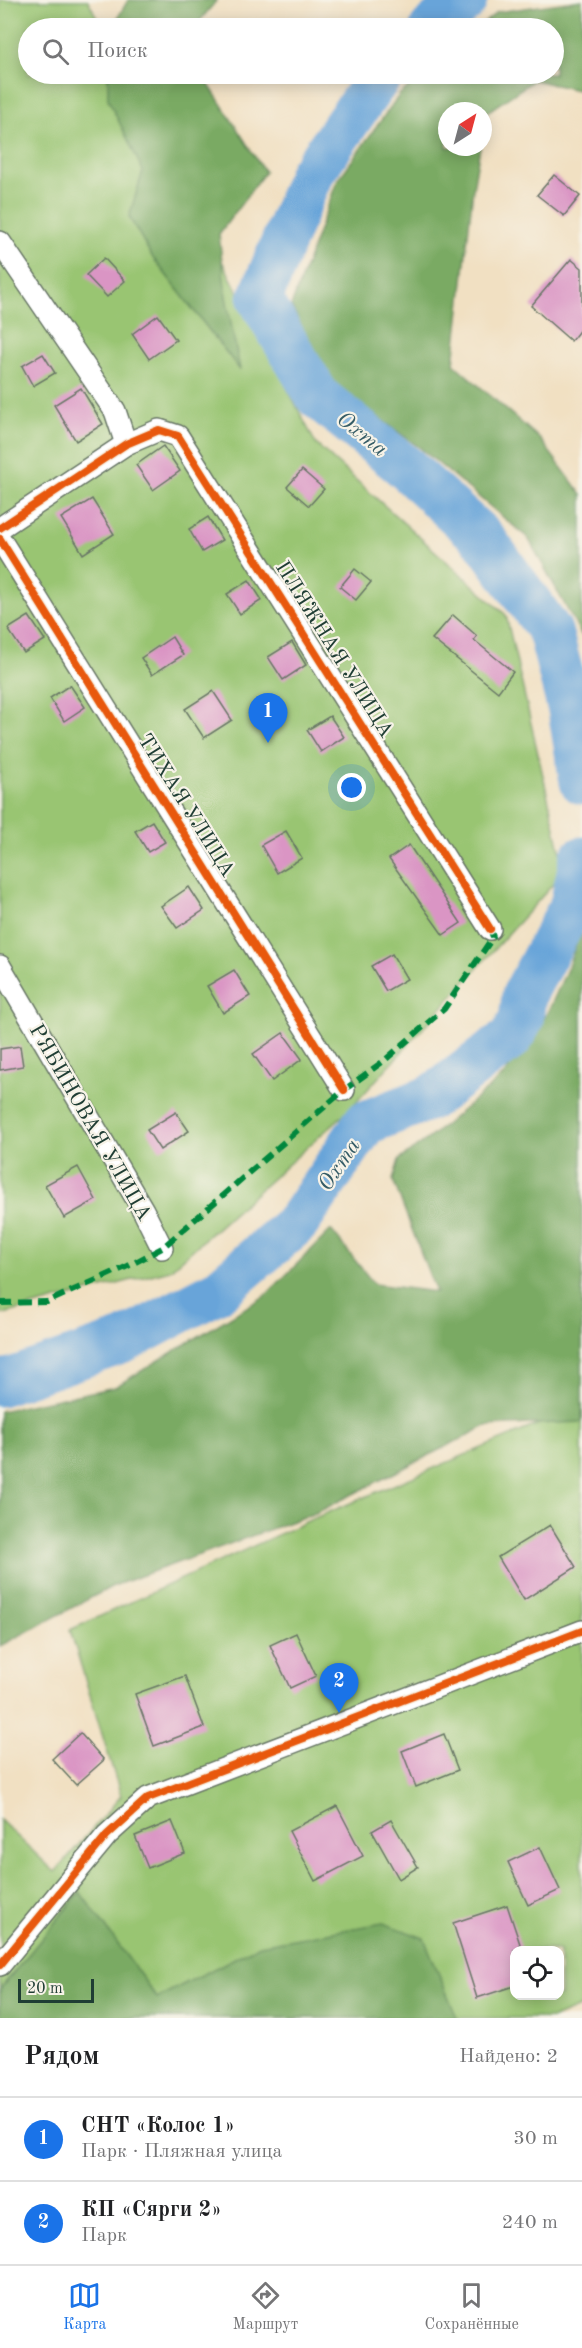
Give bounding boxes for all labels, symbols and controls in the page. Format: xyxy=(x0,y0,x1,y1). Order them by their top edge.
search box xyxy=(18,18,564,84)
icon: search xyxy=(39,35,72,68)
text: Поиск xyxy=(87,40,148,62)
north arrow xyxy=(438,102,492,156)
water label: Охта xyxy=(332,408,391,461)
street label: ПЛЯЖНАЯ УЛИЦА xyxy=(271,558,397,742)
pin: 1 xyxy=(248,694,288,743)
street label: ТИХАЯ УЛИЦА xyxy=(133,731,238,881)
your location xyxy=(337,773,366,802)
street label: РЯБИНОВАЯ УЛИЦА xyxy=(25,1021,155,1225)
water label: Охта xyxy=(314,1135,365,1195)
pin: 2 xyxy=(320,1664,358,1713)
map controls xyxy=(510,1946,564,2000)
button: locate xyxy=(510,1946,564,2000)
scale bar xyxy=(18,1976,94,2004)
text: 20 m xyxy=(27,1981,63,1997)
text: Рядом xyxy=(24,2044,99,2070)
text: Найдено: 2 xyxy=(459,2047,558,2067)
text: СНТ «Колос 1» xyxy=(81,2115,235,2137)
text: 1 xyxy=(38,2129,49,2149)
text: 30 m xyxy=(513,2129,558,2149)
text: Парк · Пляжная улица xyxy=(81,2142,282,2162)
text: КП «Сярги 2» xyxy=(81,2199,222,2221)
text: 2 xyxy=(38,2213,49,2233)
text: 240 m xyxy=(502,2213,558,2233)
text: Парк xyxy=(81,2226,127,2246)
tab: Карта xyxy=(63,2279,106,2335)
tab: Маршрут xyxy=(233,2279,298,2335)
tab: Сохранённые xyxy=(425,2279,519,2335)

